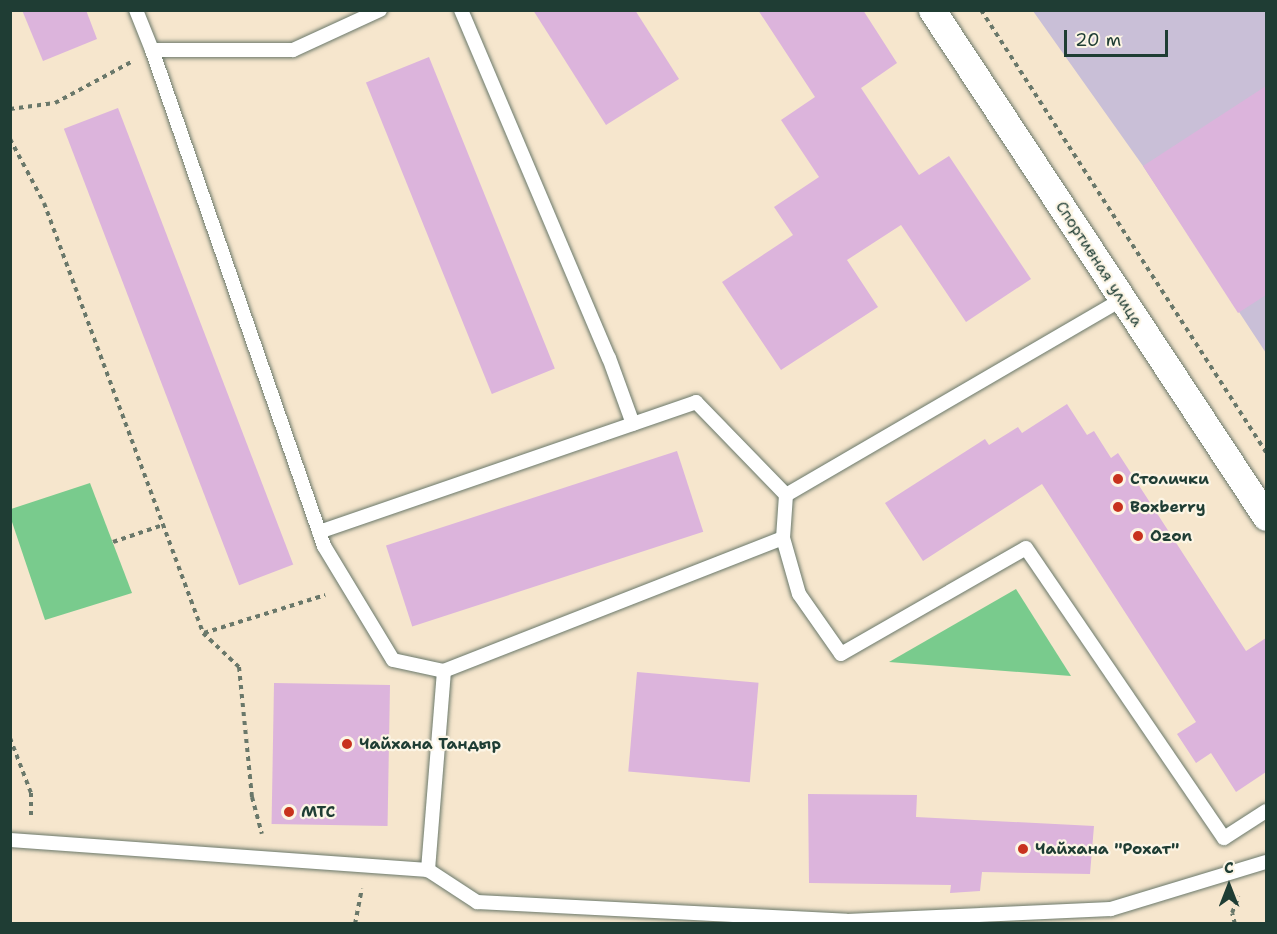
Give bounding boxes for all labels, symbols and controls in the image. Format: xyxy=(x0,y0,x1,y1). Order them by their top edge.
scale bar xyxy=(1067,18,1170,56)
text: 20 m xyxy=(1075,28,1121,52)
street label: Спортивная улица xyxy=(1051,198,1147,330)
place label: Столички xyxy=(1130,469,1209,489)
marker: Столички xyxy=(1111,472,1125,486)
place label: Boxberry xyxy=(1130,497,1206,517)
marker: Boxberry xyxy=(1111,500,1125,514)
place label: Ozon xyxy=(1150,526,1192,546)
marker: Ozon xyxy=(1131,529,1145,543)
place label: Чайхана Тандыр xyxy=(359,734,501,754)
marker: Чайхана Тандыр xyxy=(340,737,354,751)
place label: МТС xyxy=(301,802,335,822)
marker: МТС xyxy=(282,805,296,819)
place label: Чайхана "Рохат" xyxy=(1035,839,1179,859)
marker: Чайхана "Рохат" xyxy=(1016,842,1030,856)
north arrow xyxy=(1199,856,1259,916)
text: С xyxy=(1224,857,1234,878)

